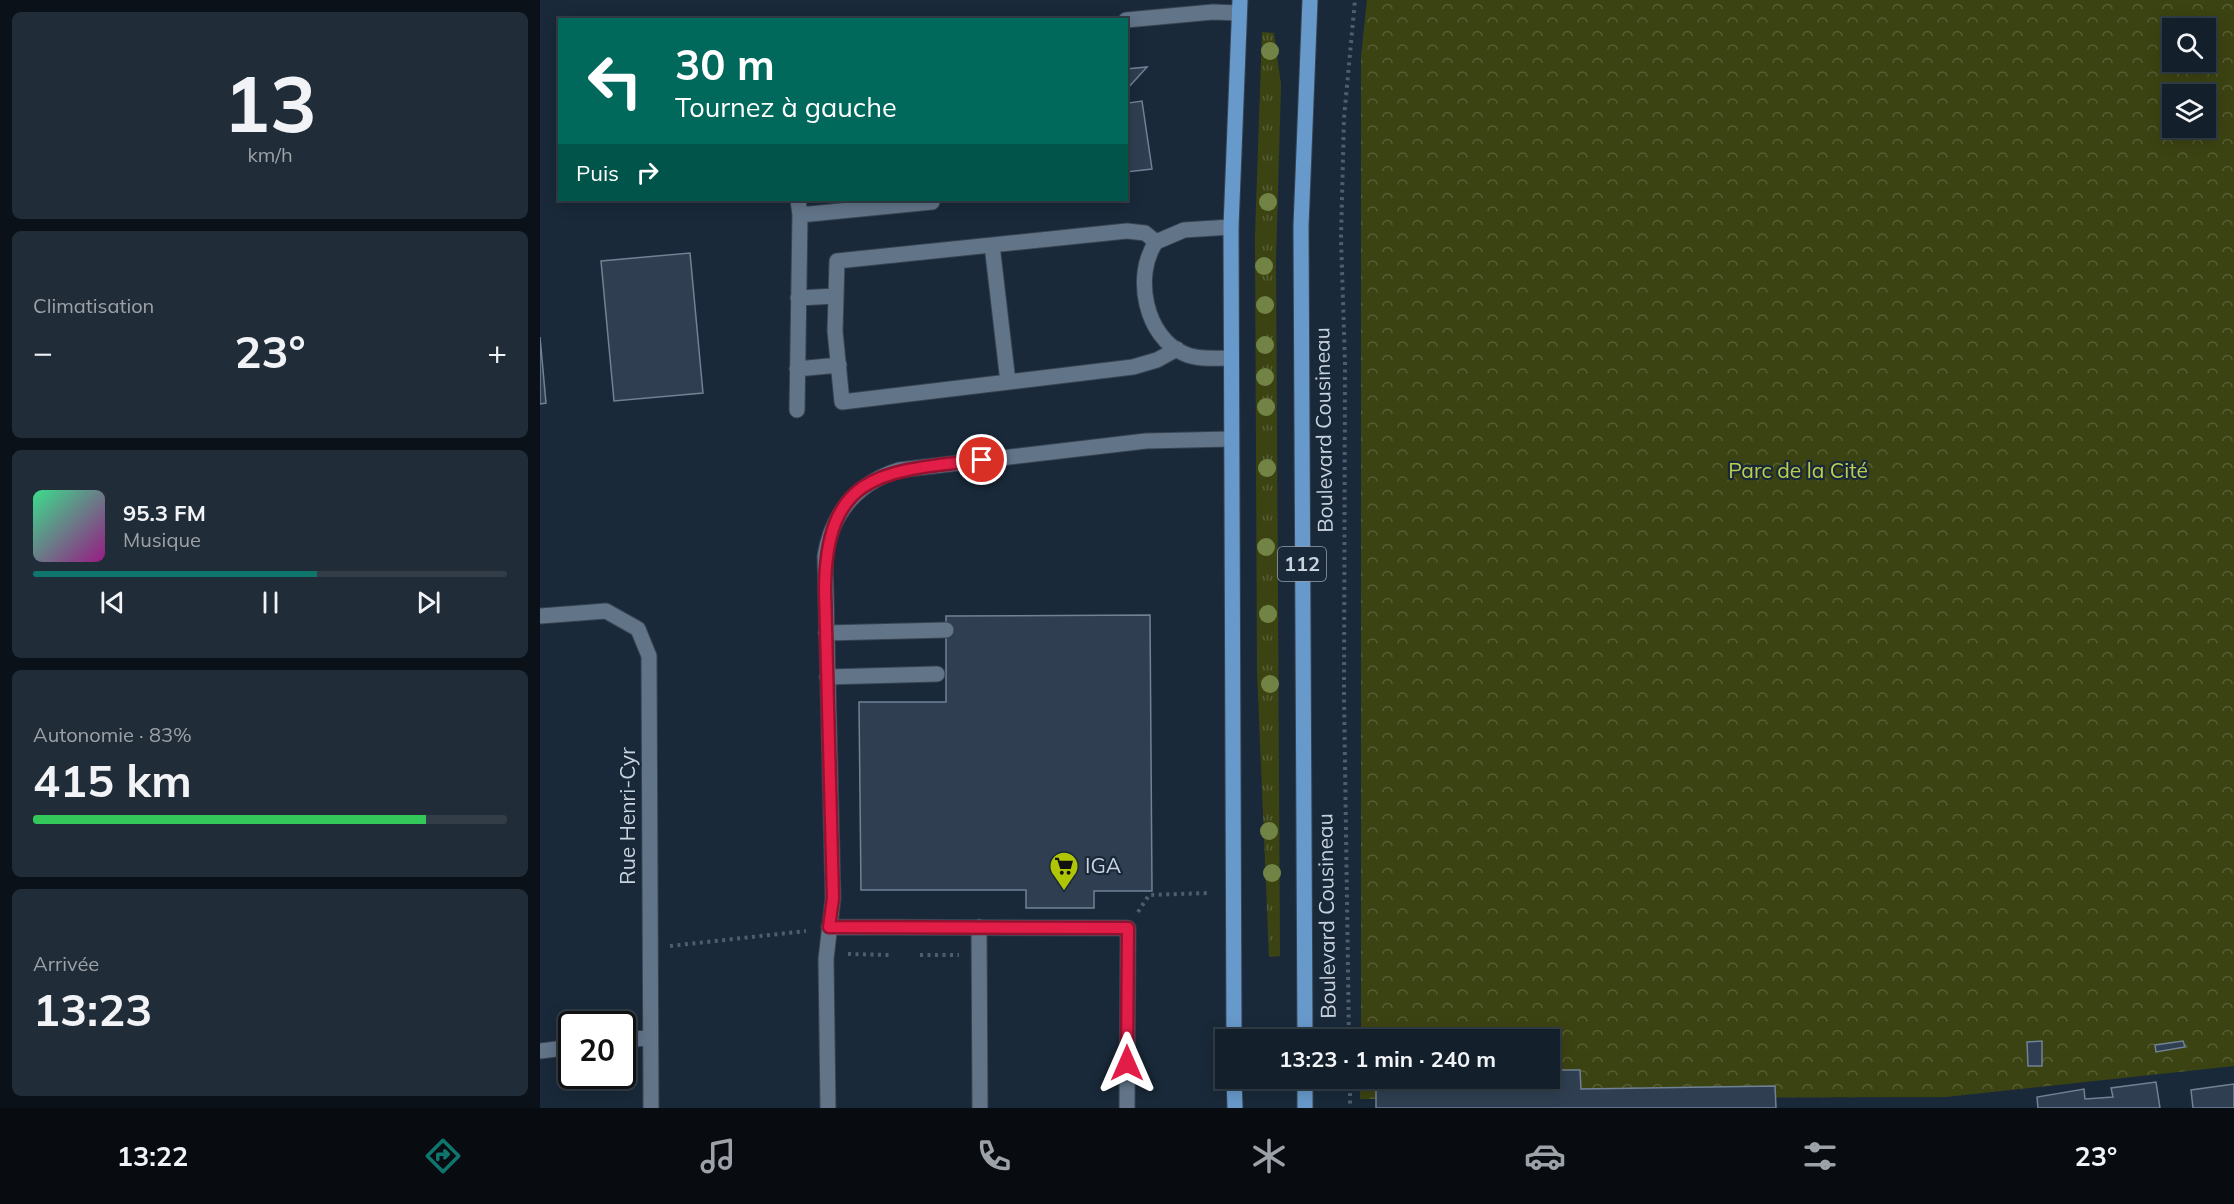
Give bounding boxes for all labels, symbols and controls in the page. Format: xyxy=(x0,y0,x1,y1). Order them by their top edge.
map controls xyxy=(2162,18,2216,138)
button: search xyxy=(2162,18,2216,72)
text: 30 m xyxy=(675,38,775,91)
icon: left xyxy=(576,42,654,120)
text: 13 xyxy=(223,54,317,152)
button: layers xyxy=(2162,84,2216,138)
text: Tournez à gauche xyxy=(675,90,897,124)
text: km/h xyxy=(247,142,293,167)
icon: right xyxy=(631,156,664,189)
text: Puis xyxy=(576,159,619,187)
text: Climatisation xyxy=(33,293,154,318)
text: 23° xyxy=(234,323,306,379)
street label: Boulevard Cousineau xyxy=(1308,327,1338,533)
text: − xyxy=(33,331,53,372)
text: + xyxy=(487,331,507,372)
pin xyxy=(956,434,1007,485)
icon: arrive xyxy=(965,443,998,476)
park label: Parc de la Cité xyxy=(1728,457,1868,483)
text: 95.3 FM xyxy=(123,499,206,527)
text: Musique xyxy=(123,527,201,552)
road number: 112 xyxy=(1278,547,1326,581)
icon: previous xyxy=(96,586,129,619)
icon: pause xyxy=(254,586,287,619)
icon: next xyxy=(412,586,445,619)
text: Autonomie · 83% xyxy=(33,722,192,747)
street label: Rue Henri-Cyr xyxy=(614,747,640,885)
text: 415 km xyxy=(33,752,192,808)
street label: Boulevard Cousineau xyxy=(1311,813,1341,1019)
supermarket icon: IGA xyxy=(1048,850,1080,892)
place label: IGA xyxy=(1085,852,1122,878)
text: Arrivée xyxy=(33,951,99,976)
text: 13:23 xyxy=(33,981,152,1037)
speed limit sign: 20 xyxy=(558,1011,636,1089)
position arrow xyxy=(1095,1031,1159,1095)
text: 13:23 · 1 min · 240 m xyxy=(1279,1045,1496,1073)
icon: directions xyxy=(422,1135,464,1177)
icon: music xyxy=(697,1135,739,1177)
icon: phone xyxy=(973,1135,1015,1177)
icon: climate xyxy=(1248,1135,1290,1177)
icon: car xyxy=(1524,1135,1566,1177)
icon: filters xyxy=(1799,1135,1841,1177)
text: 13:22 xyxy=(117,1139,188,1173)
text: 23° xyxy=(2075,1139,2117,1173)

